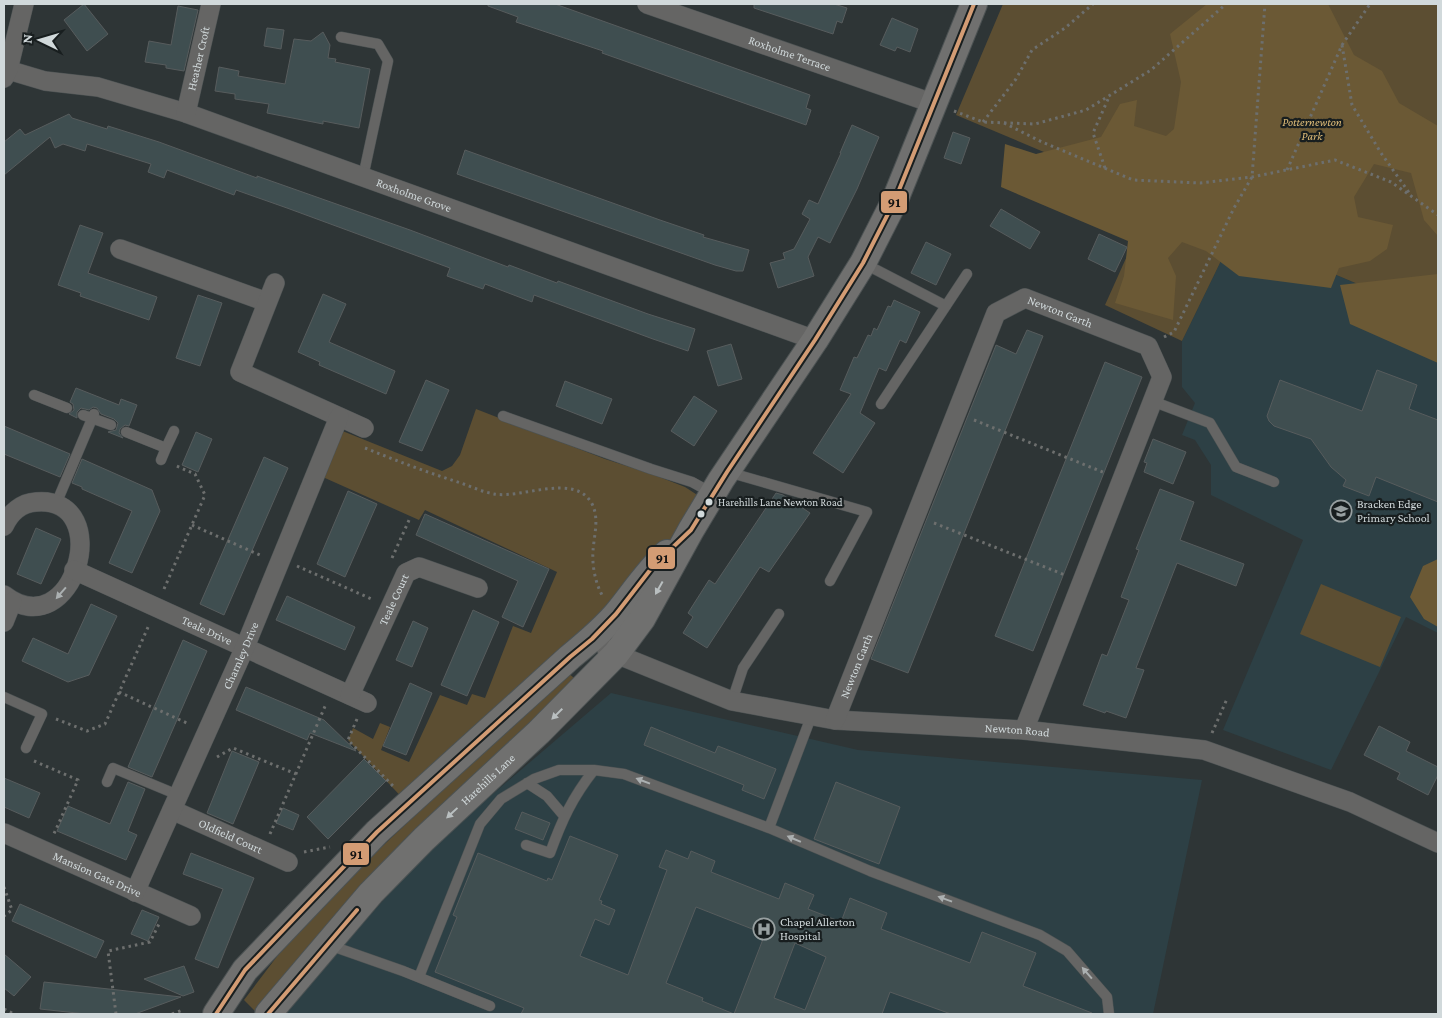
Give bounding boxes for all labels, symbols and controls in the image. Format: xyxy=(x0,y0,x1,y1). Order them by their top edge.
north arrow xyxy=(15,15,65,65)
street label: Heather Croft xyxy=(184,24,213,92)
text: N xyxy=(19,33,35,44)
street label: Roxholme Terrace xyxy=(747,33,833,74)
park label: Potternewton Park xyxy=(1282,115,1342,143)
street label: Roxholme Grove xyxy=(374,175,453,215)
line badge: 91 xyxy=(880,190,908,214)
text: 91 xyxy=(888,194,900,210)
street label: Newton Garth xyxy=(1026,293,1095,331)
place label: Harehills Lane Newton Road xyxy=(718,496,843,508)
marker: Harehills Lane Newton Road xyxy=(704,497,714,507)
place label: Bracken Edge Primary School xyxy=(1357,497,1430,525)
school or university icon: Bracken Edge Primary School xyxy=(1329,499,1353,523)
unlabelled marker xyxy=(696,509,706,519)
line badge: 91 xyxy=(647,546,676,570)
text: 91 xyxy=(656,550,668,566)
street label: Teale Court xyxy=(376,571,412,628)
one-way arrow xyxy=(655,581,663,596)
one-way arrow xyxy=(56,586,67,599)
street label: Teale Drive xyxy=(180,613,234,648)
street label: Charnley Drive xyxy=(220,620,262,691)
street label: Newton Garth xyxy=(837,631,876,700)
one-way arrow xyxy=(551,707,563,719)
street label: Newton Road xyxy=(984,721,1051,740)
street label: Harehills Lane xyxy=(458,751,518,808)
one-way arrow xyxy=(636,776,650,784)
one-way arrow xyxy=(447,807,459,819)
street label: Oldfield Court xyxy=(196,816,265,857)
one-way arrow xyxy=(787,834,801,842)
line badge: 91 xyxy=(342,842,370,866)
text: 91 xyxy=(350,846,362,862)
street label: Mansion Gate Drive xyxy=(51,849,144,900)
one-way arrow xyxy=(937,895,952,903)
place label: Chapel Allerton Hospital xyxy=(780,915,856,943)
hospital icon: Chapel Allerton Hospital xyxy=(752,917,776,941)
one-way arrow xyxy=(1081,967,1092,980)

